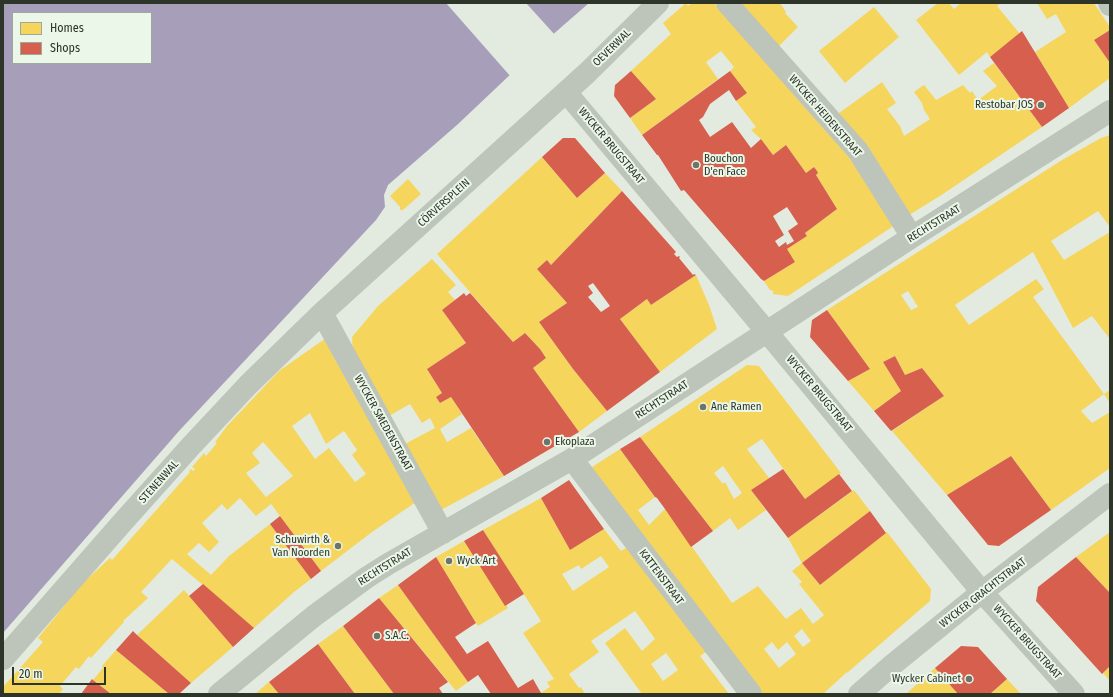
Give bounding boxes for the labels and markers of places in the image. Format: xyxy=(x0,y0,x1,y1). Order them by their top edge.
place label: Restobar JOS xyxy=(975,98,1033,112)
marker: Restobar JOS xyxy=(1036,100,1046,110)
place label: Bouchon D'en Face xyxy=(704,152,746,178)
marker: Bouchon D'en Face xyxy=(691,160,701,170)
place label: Ane Ramen xyxy=(711,400,762,414)
marker: Ane Ramen xyxy=(698,402,708,412)
place label: Ekoplaza xyxy=(555,435,595,449)
marker: Ekoplaza xyxy=(542,437,552,447)
place label: Schuwirth & Van Noorden xyxy=(272,533,330,559)
marker: Schuwirth & Van Noorden xyxy=(333,541,343,551)
place label: Wyck Art xyxy=(457,554,496,568)
marker: Wyck Art xyxy=(444,556,454,566)
place label: S.A.C. xyxy=(385,629,409,643)
marker: S.A.C. xyxy=(372,631,382,641)
place label: Wycker Cabinet xyxy=(892,672,961,686)
marker: Wycker Cabinet xyxy=(964,674,974,684)

